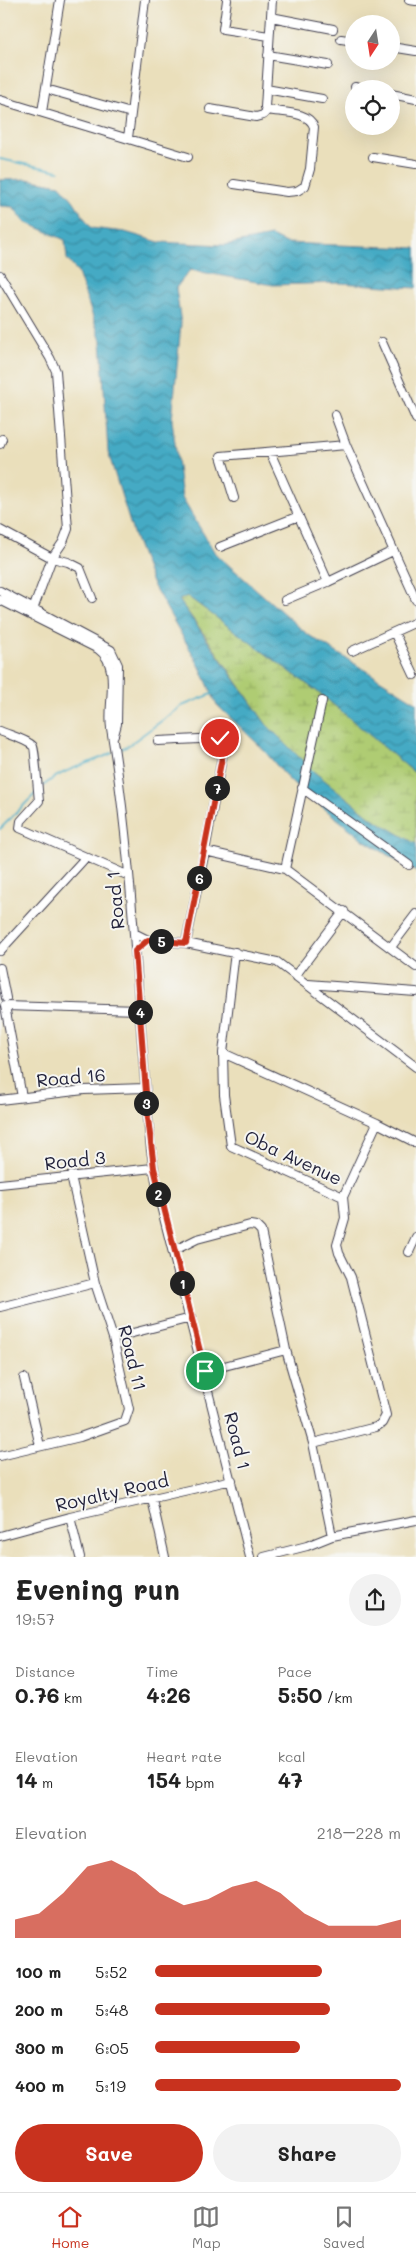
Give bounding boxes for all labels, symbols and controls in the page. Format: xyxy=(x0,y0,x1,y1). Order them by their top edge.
north arrow xyxy=(345,15,400,70)
map controls xyxy=(345,15,400,135)
button: locate xyxy=(345,80,400,135)
pin xyxy=(199,717,241,759)
icon: check xyxy=(206,724,234,752)
pin: 7 xyxy=(204,776,230,800)
text: 7 xyxy=(214,779,221,798)
pin: 6 xyxy=(186,866,212,890)
text: 6 xyxy=(195,869,204,888)
street label: Road 1 xyxy=(100,870,130,930)
pin: 5 xyxy=(148,928,174,954)
text: 5 xyxy=(157,932,166,951)
pin: 4 xyxy=(128,1000,152,1024)
text: 4 xyxy=(136,1003,145,1022)
street label: Road 16 xyxy=(35,1062,107,1092)
pin: 3 xyxy=(134,1090,158,1116)
text: 3 xyxy=(142,1094,151,1113)
street label: Oba Avenue xyxy=(241,1124,346,1190)
street label: Road 3 xyxy=(43,1145,107,1175)
pin: 2 xyxy=(146,1182,170,1206)
text: 2 xyxy=(155,1185,162,1204)
pin: 1 xyxy=(170,1270,194,1296)
text: 1 xyxy=(179,1274,186,1293)
street label: Road 11 xyxy=(113,1322,153,1393)
pin xyxy=(184,1350,226,1392)
icon: arrive xyxy=(191,1357,219,1385)
street label: Road 1 xyxy=(219,1409,257,1472)
street label: Royalty Road xyxy=(53,1467,171,1517)
text: Evening run xyxy=(15,1571,180,1607)
button: share xyxy=(349,1574,401,1626)
text: 19:57 xyxy=(15,1608,55,1629)
text: Distance xyxy=(15,1662,75,1681)
text: Time xyxy=(146,1662,178,1681)
text: Pace xyxy=(278,1662,312,1681)
text: 0.76 xyxy=(15,1681,59,1708)
text: 4:26 xyxy=(146,1681,191,1708)
text: 5:50 xyxy=(278,1681,322,1708)
text: km xyxy=(59,1688,82,1707)
text: /km xyxy=(322,1688,353,1707)
text: Elevation xyxy=(15,1747,78,1766)
text: Heart rate xyxy=(146,1747,222,1766)
text: kcal xyxy=(278,1747,306,1766)
text: 14 xyxy=(15,1766,38,1793)
text: 154 xyxy=(146,1766,181,1793)
text: 47 xyxy=(278,1766,303,1793)
text: m xyxy=(38,1773,53,1792)
text: bpm xyxy=(181,1773,214,1792)
text: Elevation xyxy=(15,1822,87,1843)
text: 218–228 m xyxy=(317,1822,401,1843)
text: 100 m xyxy=(15,1961,61,1982)
text: 5:52 xyxy=(95,1961,128,1982)
text: 200 m xyxy=(15,1999,63,2020)
text: 5:48 xyxy=(95,1999,128,2020)
text: 300 m xyxy=(15,2037,64,2058)
text: 6:05 xyxy=(95,2037,129,2058)
text: 400 m xyxy=(15,2075,64,2096)
text: 5:19 xyxy=(95,2075,126,2096)
button: Save xyxy=(15,2124,203,2182)
button: Share xyxy=(213,2124,401,2182)
tab: Home xyxy=(51,2203,89,2252)
tab: Map xyxy=(192,2203,221,2252)
tab: Saved xyxy=(323,2203,365,2252)

